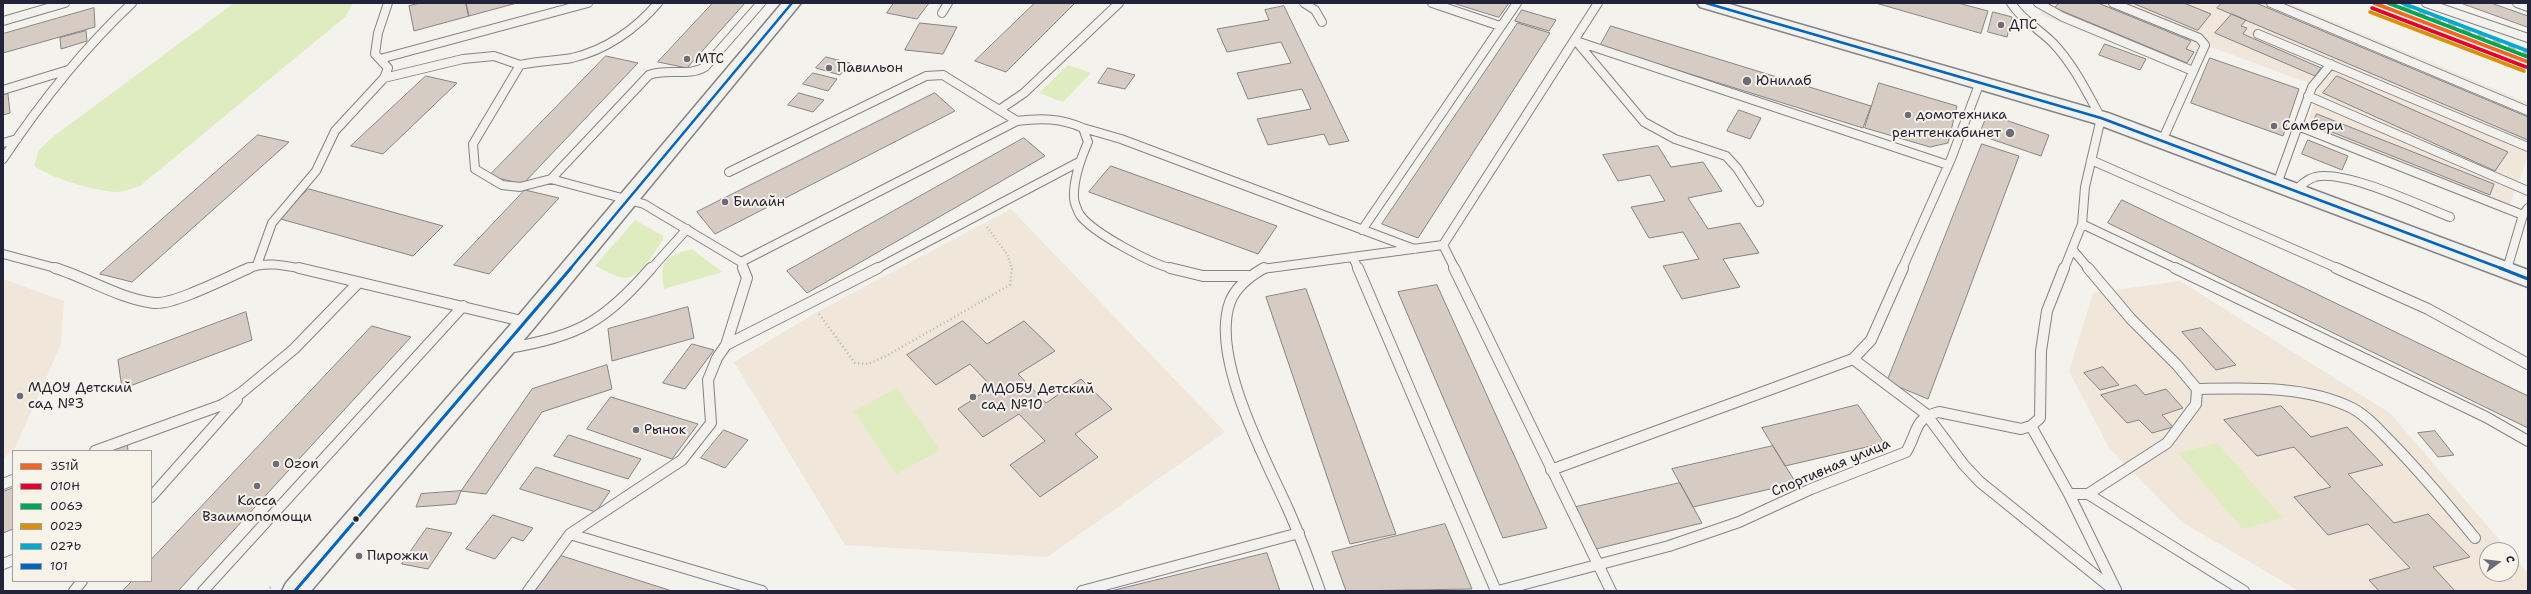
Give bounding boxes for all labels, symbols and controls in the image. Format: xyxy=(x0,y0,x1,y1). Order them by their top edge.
place label: ДПС xyxy=(2009,17,2037,33)
marker: ДПС xyxy=(1996,20,2006,30)
place label: МТС xyxy=(695,51,724,67)
marker: МТС xyxy=(682,54,692,64)
place label: Павильон xyxy=(837,60,903,76)
marker: Павильон xyxy=(824,63,834,73)
place label: Юнилаб xyxy=(1756,73,1812,89)
marker: Юнилаб xyxy=(1741,75,1753,87)
place label: домотехника xyxy=(1916,107,2007,123)
marker: домотехника xyxy=(1903,110,1913,120)
place label: Самбери xyxy=(2282,118,2343,134)
marker: Самбери xyxy=(2269,121,2279,131)
place label: рентгенкабинет xyxy=(1892,125,2001,141)
marker: рентгенкабинет xyxy=(2004,127,2016,139)
place label: Билайн xyxy=(733,194,785,210)
marker: Билайн xyxy=(720,197,730,207)
place label: МДОУ Детский сад №3 xyxy=(28,380,132,412)
place label: МДОБУ Детский сад №10 xyxy=(981,381,1094,414)
marker: МДОУ Детский сад №3 xyxy=(15,391,25,401)
marker: МДОБУ Детский сад №10 xyxy=(968,392,978,402)
place label: Рынок xyxy=(644,422,686,438)
marker: Рынок xyxy=(631,425,641,435)
street label: Спортивная улица xyxy=(1769,435,1893,501)
legend xyxy=(12,450,152,582)
place label: Ozon xyxy=(284,456,319,472)
text: 351Й xyxy=(50,458,78,474)
marker: Ozon xyxy=(271,459,281,469)
text: 010Н xyxy=(50,478,80,494)
marker: Касса Взаимопомощи xyxy=(252,481,262,491)
place label: Касса Взаимопомощи xyxy=(202,493,312,526)
text: 006Э xyxy=(50,498,83,514)
unlabelled marker xyxy=(351,514,361,524)
text: 002Э xyxy=(50,518,82,534)
text: 027Ь xyxy=(50,538,81,554)
north arrow xyxy=(2479,542,2519,582)
place label: Пирожки xyxy=(367,548,429,564)
marker: Пирожки xyxy=(354,551,364,561)
text: С xyxy=(2502,554,2518,564)
text: 101 xyxy=(50,558,68,574)

